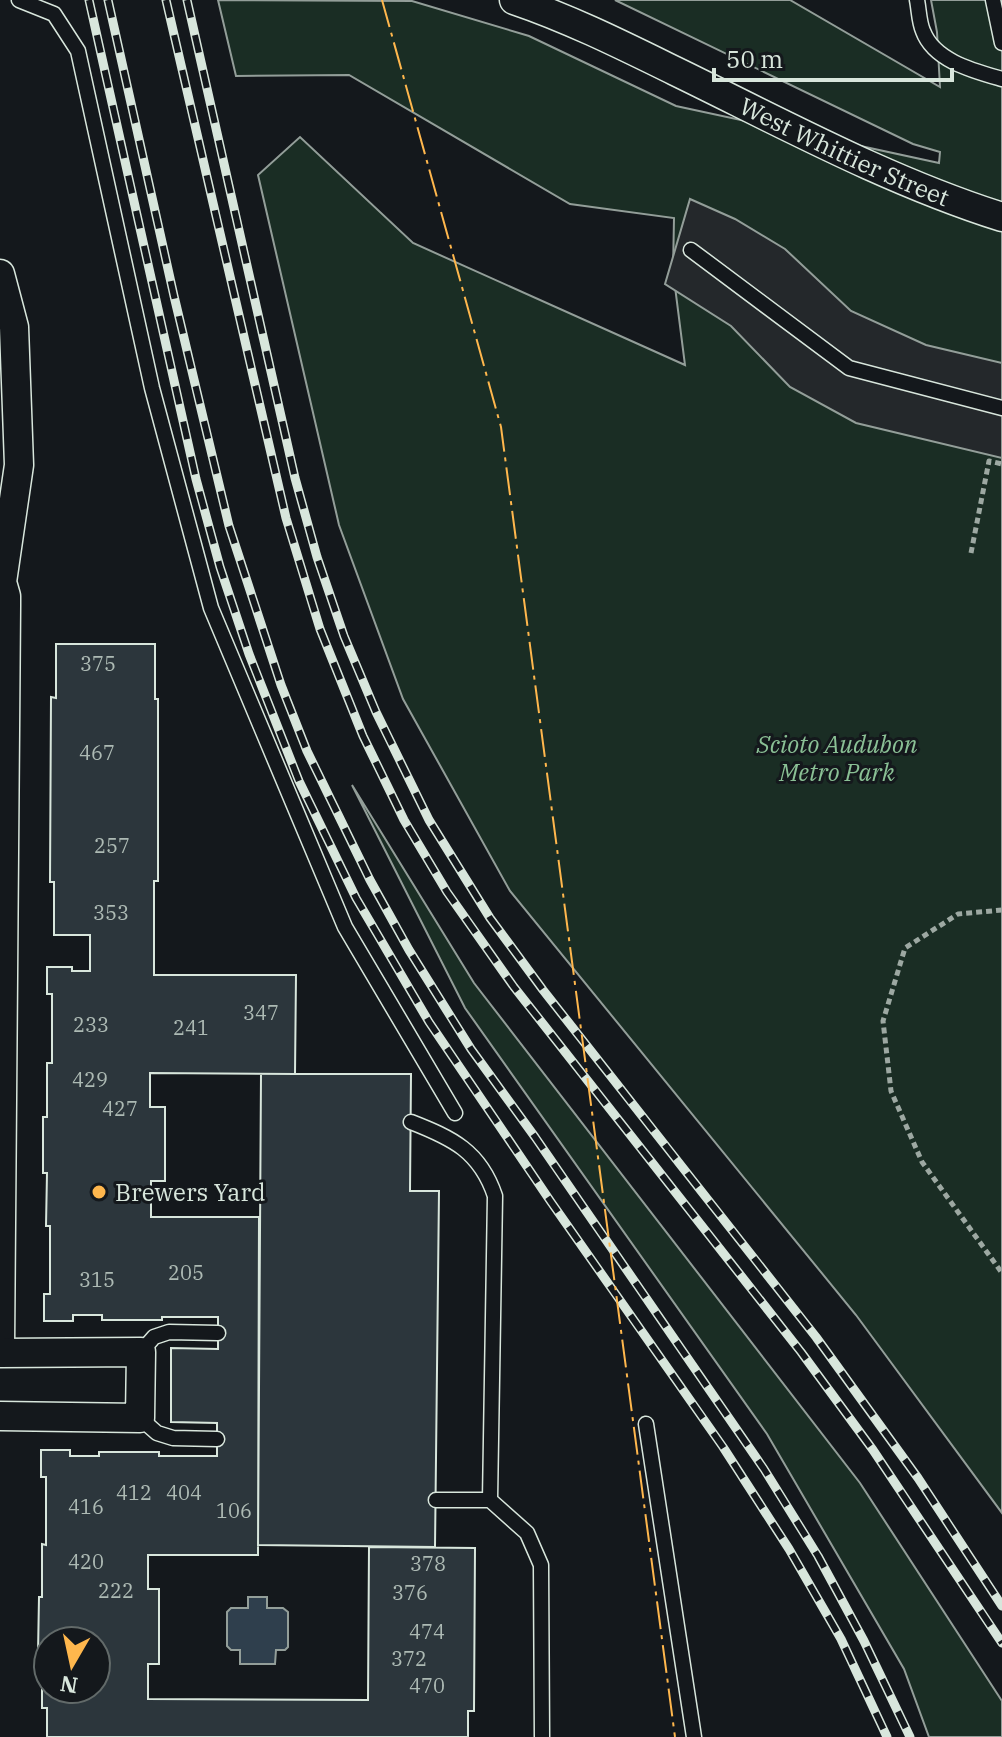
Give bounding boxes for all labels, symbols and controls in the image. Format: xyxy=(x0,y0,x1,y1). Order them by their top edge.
scale bar xyxy=(714,32,952,82)
text: 50 m xyxy=(726,43,783,75)
street label: West Whittier Street xyxy=(734,90,954,213)
house number: 375 xyxy=(80,650,116,677)
park label: Scioto Audubon Metro Park xyxy=(756,728,918,788)
house number: 467 xyxy=(79,739,115,766)
house number: 257 xyxy=(94,832,130,859)
house number: 353 xyxy=(93,899,129,926)
house number: 347 xyxy=(243,999,279,1026)
house number: 233 xyxy=(73,1011,109,1038)
house number: 241 xyxy=(173,1014,209,1041)
house number: 429 xyxy=(72,1066,108,1093)
house number: 427 xyxy=(102,1095,138,1122)
place label: Brewers Yard xyxy=(115,1176,266,1208)
marker: Brewers Yard xyxy=(90,1183,108,1201)
house number: 205 xyxy=(168,1259,204,1286)
house number: 315 xyxy=(79,1266,115,1293)
house number: 412 xyxy=(116,1479,152,1506)
house number: 404 xyxy=(166,1479,202,1506)
house number: 416 xyxy=(68,1493,104,1520)
house number: 106 xyxy=(216,1497,252,1524)
house number: 420 xyxy=(68,1548,104,1575)
house number: 378 xyxy=(410,1550,446,1577)
house number: 222 xyxy=(98,1577,134,1604)
house number: 376 xyxy=(392,1579,428,1606)
house number: 474 xyxy=(409,1618,445,1645)
north arrow xyxy=(32,1625,112,1705)
house number: 372 xyxy=(391,1645,427,1672)
text: N xyxy=(58,1670,80,1701)
house number: 470 xyxy=(409,1672,445,1699)

